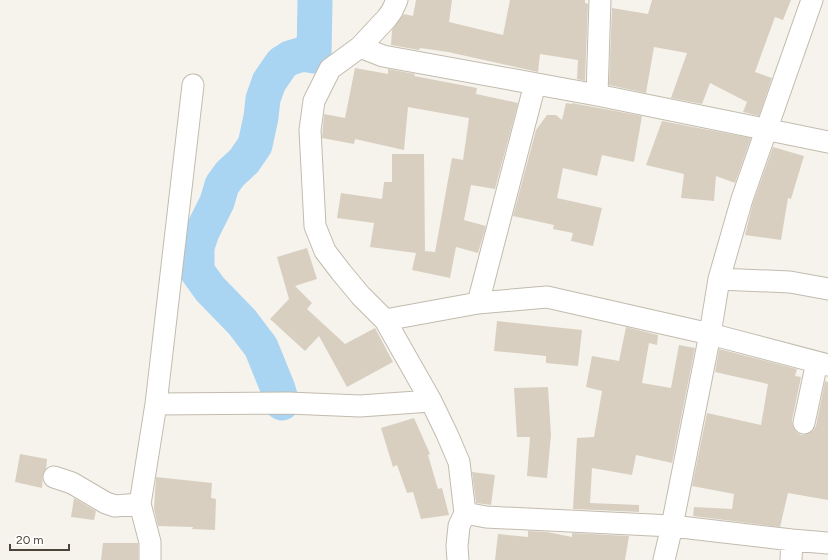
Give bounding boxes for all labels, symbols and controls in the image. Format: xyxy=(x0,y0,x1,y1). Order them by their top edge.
scale bar xyxy=(10,526,69,552)
text: 20 m xyxy=(16,533,44,547)

